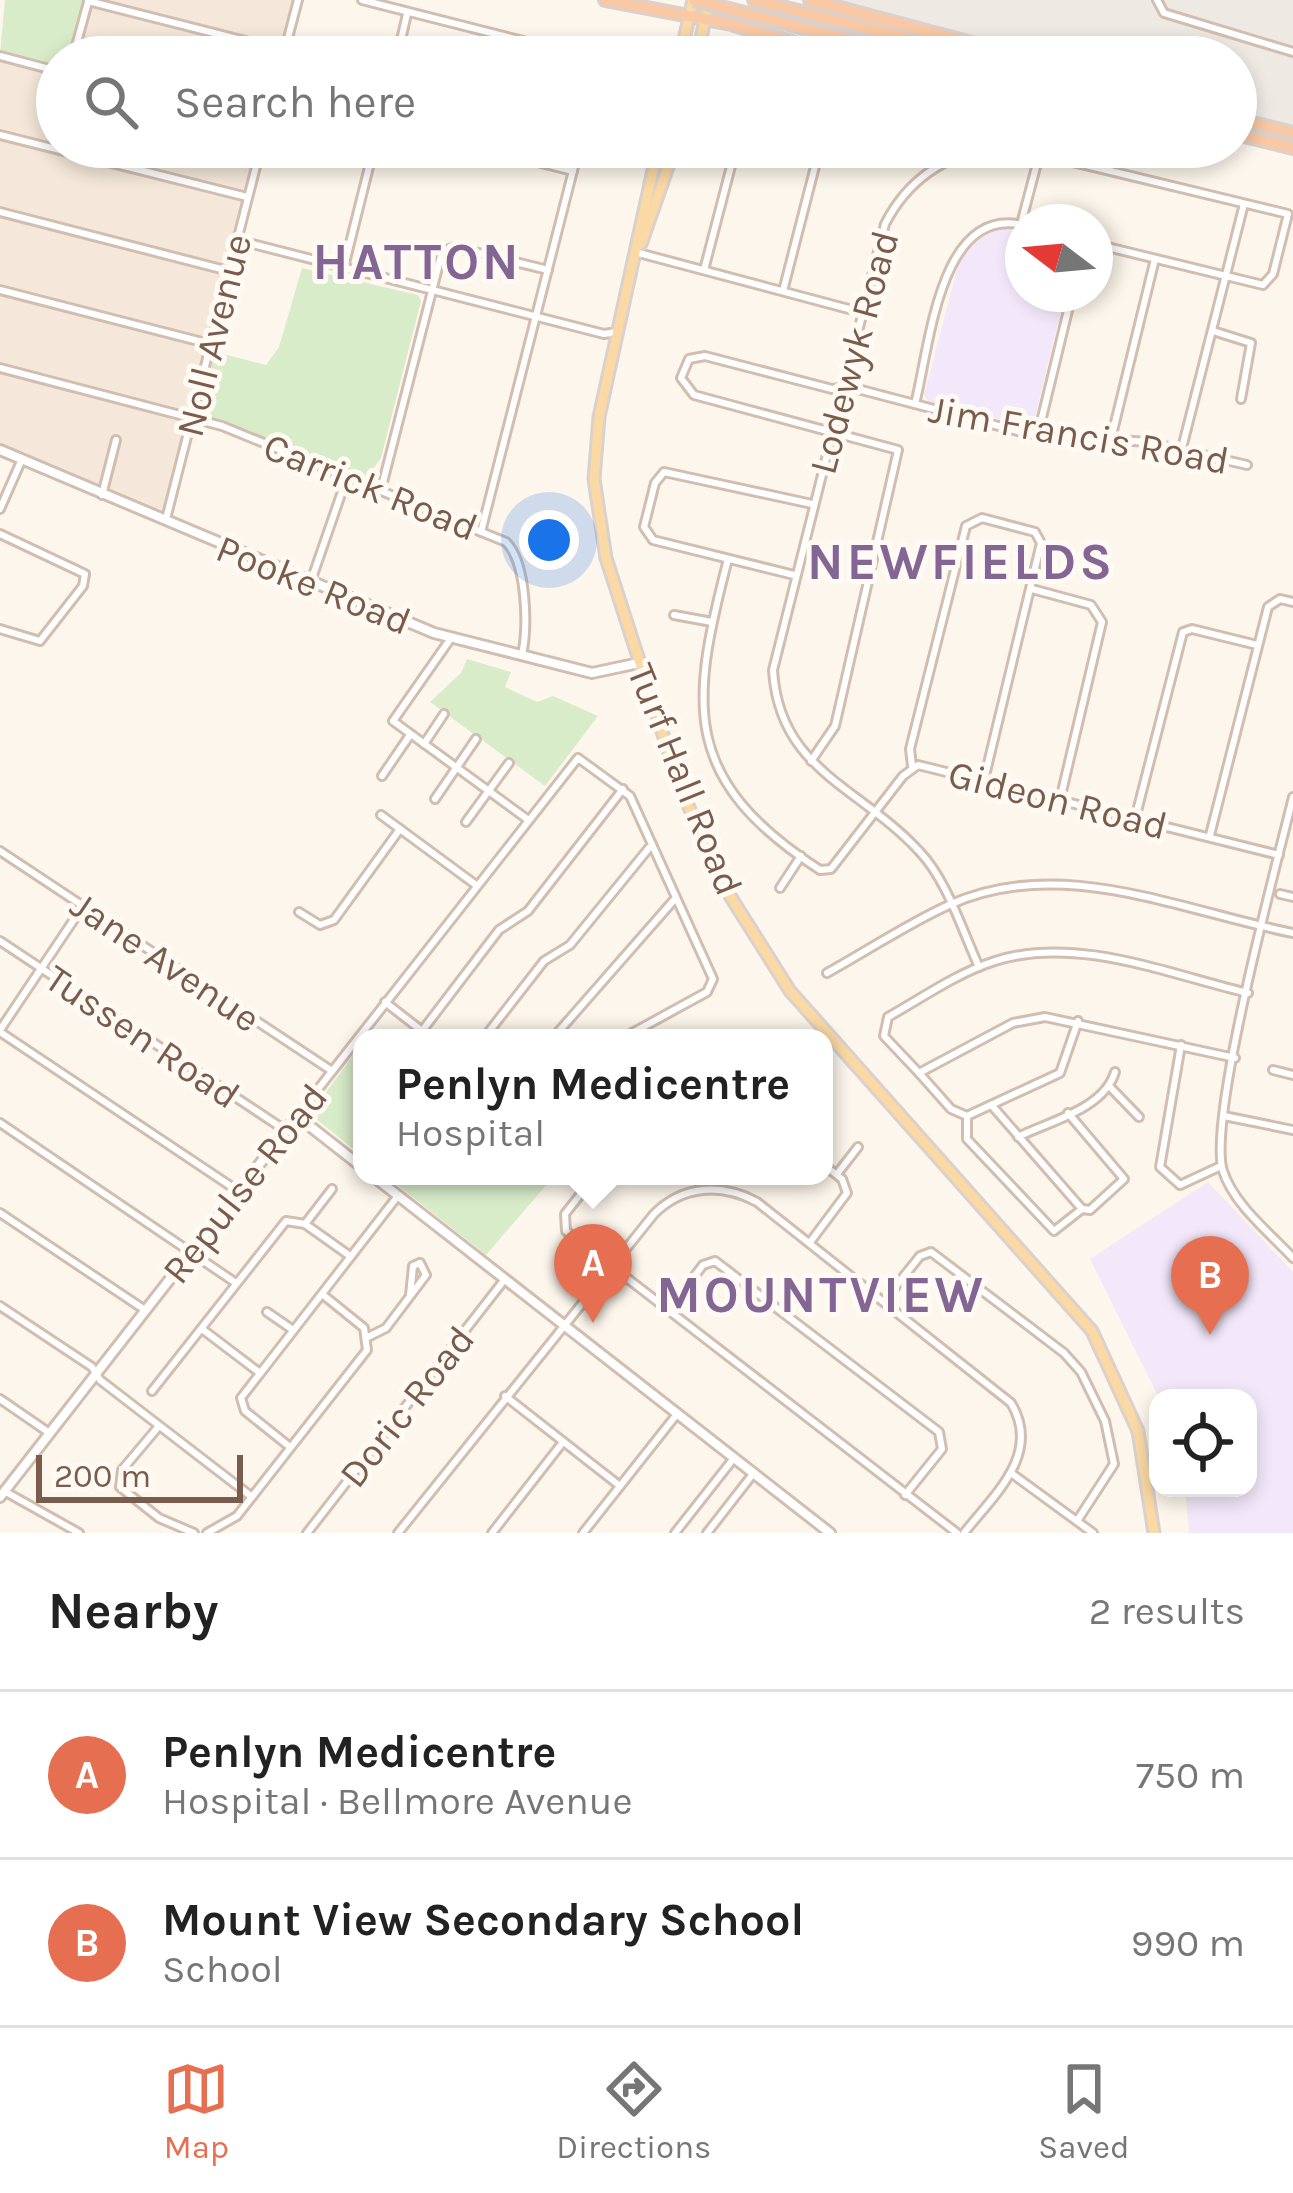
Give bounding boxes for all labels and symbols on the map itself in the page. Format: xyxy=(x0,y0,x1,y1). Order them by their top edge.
north arrow xyxy=(1005,204,1113,312)
street label: Lodewyk Road xyxy=(799,226,909,479)
street label: Noll Avenue xyxy=(167,229,261,441)
district label: HATTON xyxy=(312,232,522,292)
street label: Jim Francis Road xyxy=(925,386,1232,484)
street label: Carrick Road xyxy=(257,423,484,551)
your location xyxy=(519,510,579,570)
street label: Pooke Road xyxy=(210,525,417,645)
district label: NEWFIELDS xyxy=(807,532,1115,592)
street label: Turf Hall Road xyxy=(618,657,752,902)
street label: Gideon Road xyxy=(944,751,1172,849)
street label: Jane Avenue xyxy=(62,882,269,1042)
street label: Tussen Road xyxy=(37,955,248,1119)
street label: Repulse Road xyxy=(153,1075,337,1293)
pin: A xyxy=(554,1224,632,1323)
pin: B xyxy=(1171,1236,1249,1335)
district label: MOUNTVIEW xyxy=(656,1265,986,1325)
street label: Doric Road xyxy=(330,1317,484,1496)
scale bar xyxy=(36,1449,243,1502)

